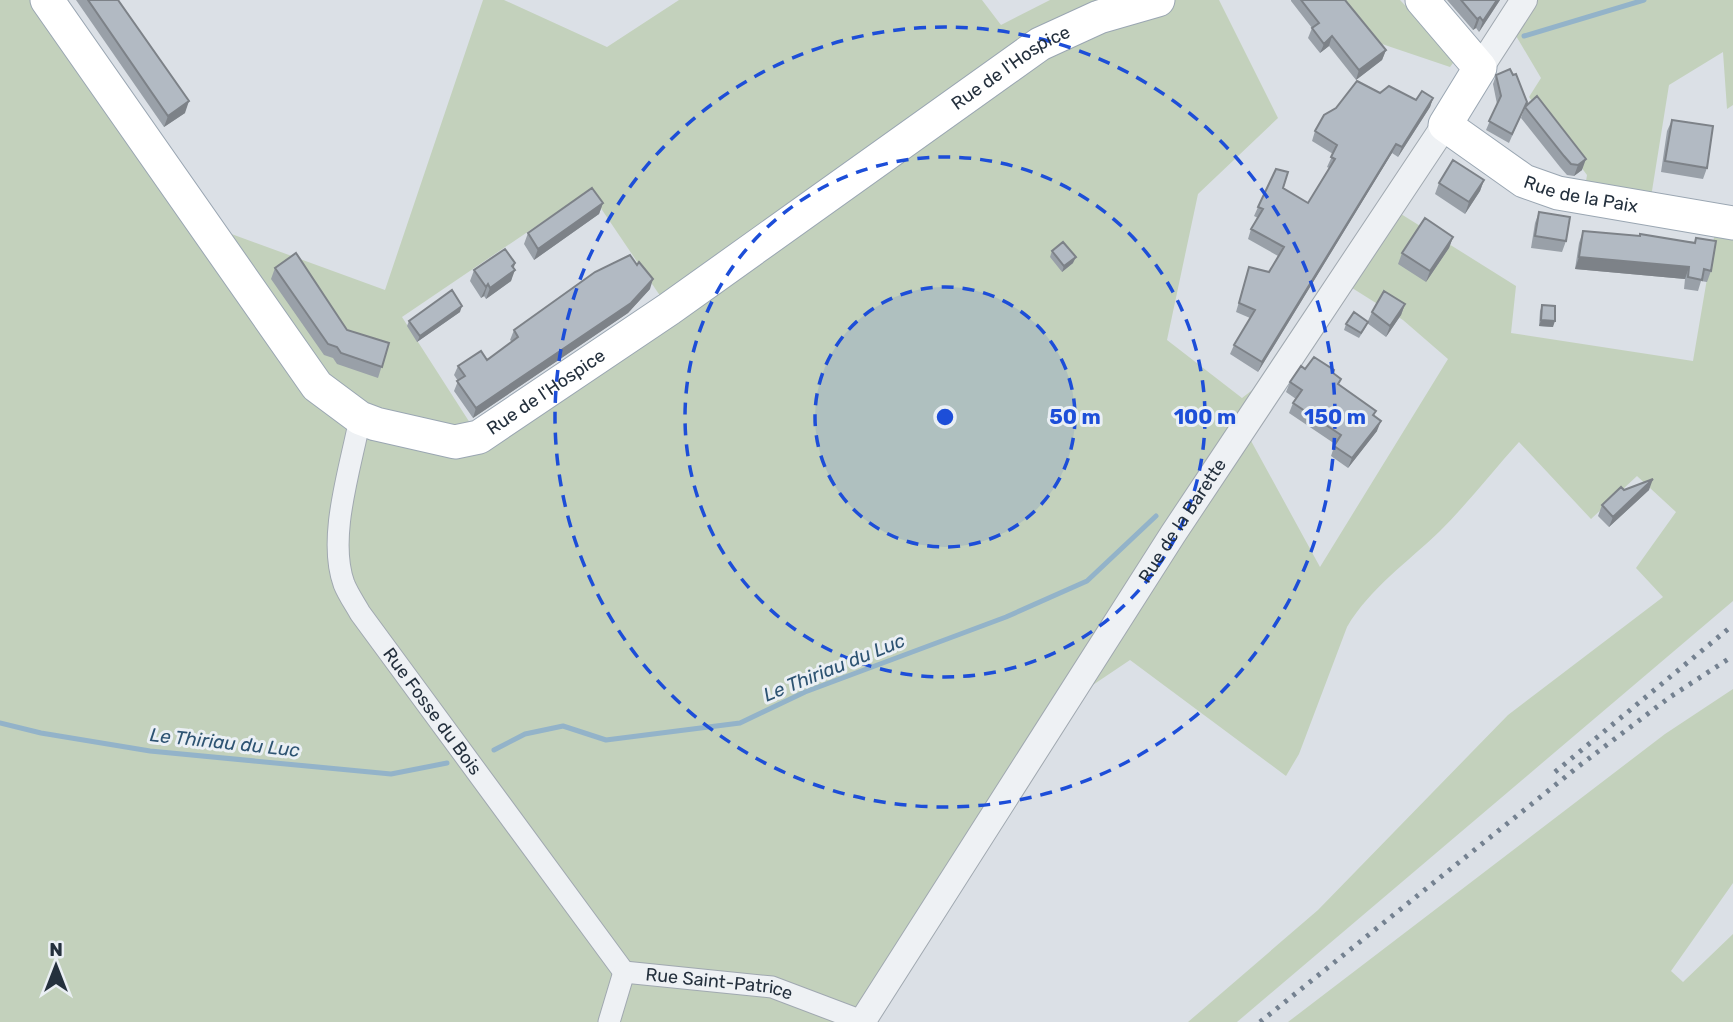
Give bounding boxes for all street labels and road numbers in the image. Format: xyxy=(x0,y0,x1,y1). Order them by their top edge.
street label: Rue de l'Hospice xyxy=(947,21,1073,115)
street label: Rue de la Paix xyxy=(1521,171,1640,218)
street label: Rue de l'Hospice xyxy=(482,344,609,440)
street label: Rue de la Barette xyxy=(1134,454,1231,587)
street label: Rue Fosse du Bois xyxy=(378,643,486,779)
street label: Rue Saint-Patrice xyxy=(645,963,796,1005)

